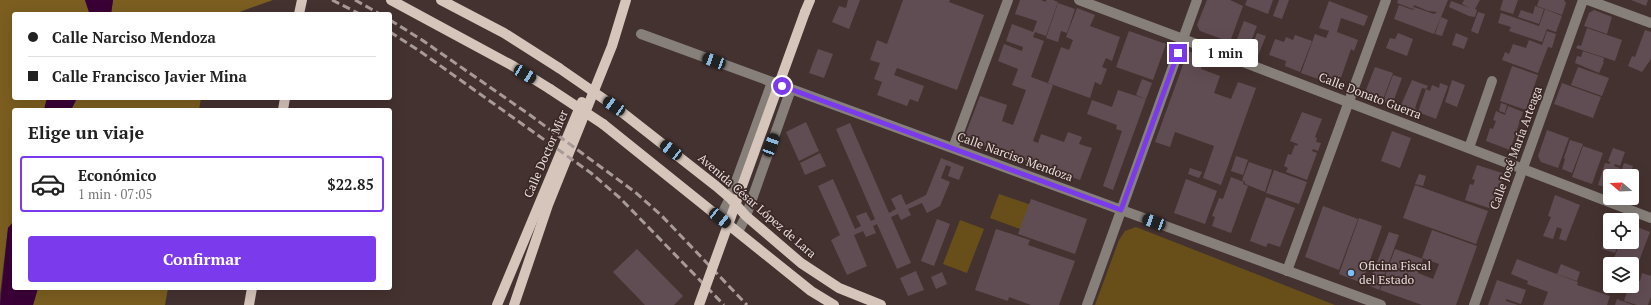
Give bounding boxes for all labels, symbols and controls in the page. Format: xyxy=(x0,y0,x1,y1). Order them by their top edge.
text: Calle Narciso Mendoza xyxy=(52,27,216,47)
callout: 1 min xyxy=(1192,39,1258,67)
route end xyxy=(1169,44,1187,62)
text: 1 min xyxy=(1207,44,1243,62)
car xyxy=(701,51,727,71)
car xyxy=(512,63,538,85)
text: Calle Francisco Javier Mina xyxy=(52,66,247,86)
street label: Calle Donato Guerra xyxy=(1317,69,1424,122)
route start xyxy=(773,77,791,95)
street label: Calle José María Arteaga xyxy=(1486,84,1545,211)
car xyxy=(601,94,627,118)
street label: Calle Doctor Mier xyxy=(520,107,571,200)
text: Elige un viaje xyxy=(28,120,144,144)
street label: Calle Narciso Mendoza xyxy=(955,129,1075,184)
car xyxy=(761,132,781,158)
car xyxy=(658,138,684,162)
street label: Avenida César López de Lara xyxy=(695,150,819,261)
text: Económico xyxy=(78,165,156,185)
icon: car xyxy=(30,166,66,202)
north arrow xyxy=(1603,169,1639,205)
map controls xyxy=(1603,169,1639,293)
text: $22.85 xyxy=(327,174,374,194)
text: 1 min · 07:05 xyxy=(78,185,152,203)
car xyxy=(707,206,733,230)
car xyxy=(1141,212,1167,232)
button: locate xyxy=(1603,213,1639,249)
button: Confirmar xyxy=(28,236,376,282)
button: layers xyxy=(1603,257,1639,293)
place label: Oficina Fiscal del Estado xyxy=(1359,258,1431,287)
marker: Oficina Fiscal del Estado xyxy=(1346,268,1356,278)

